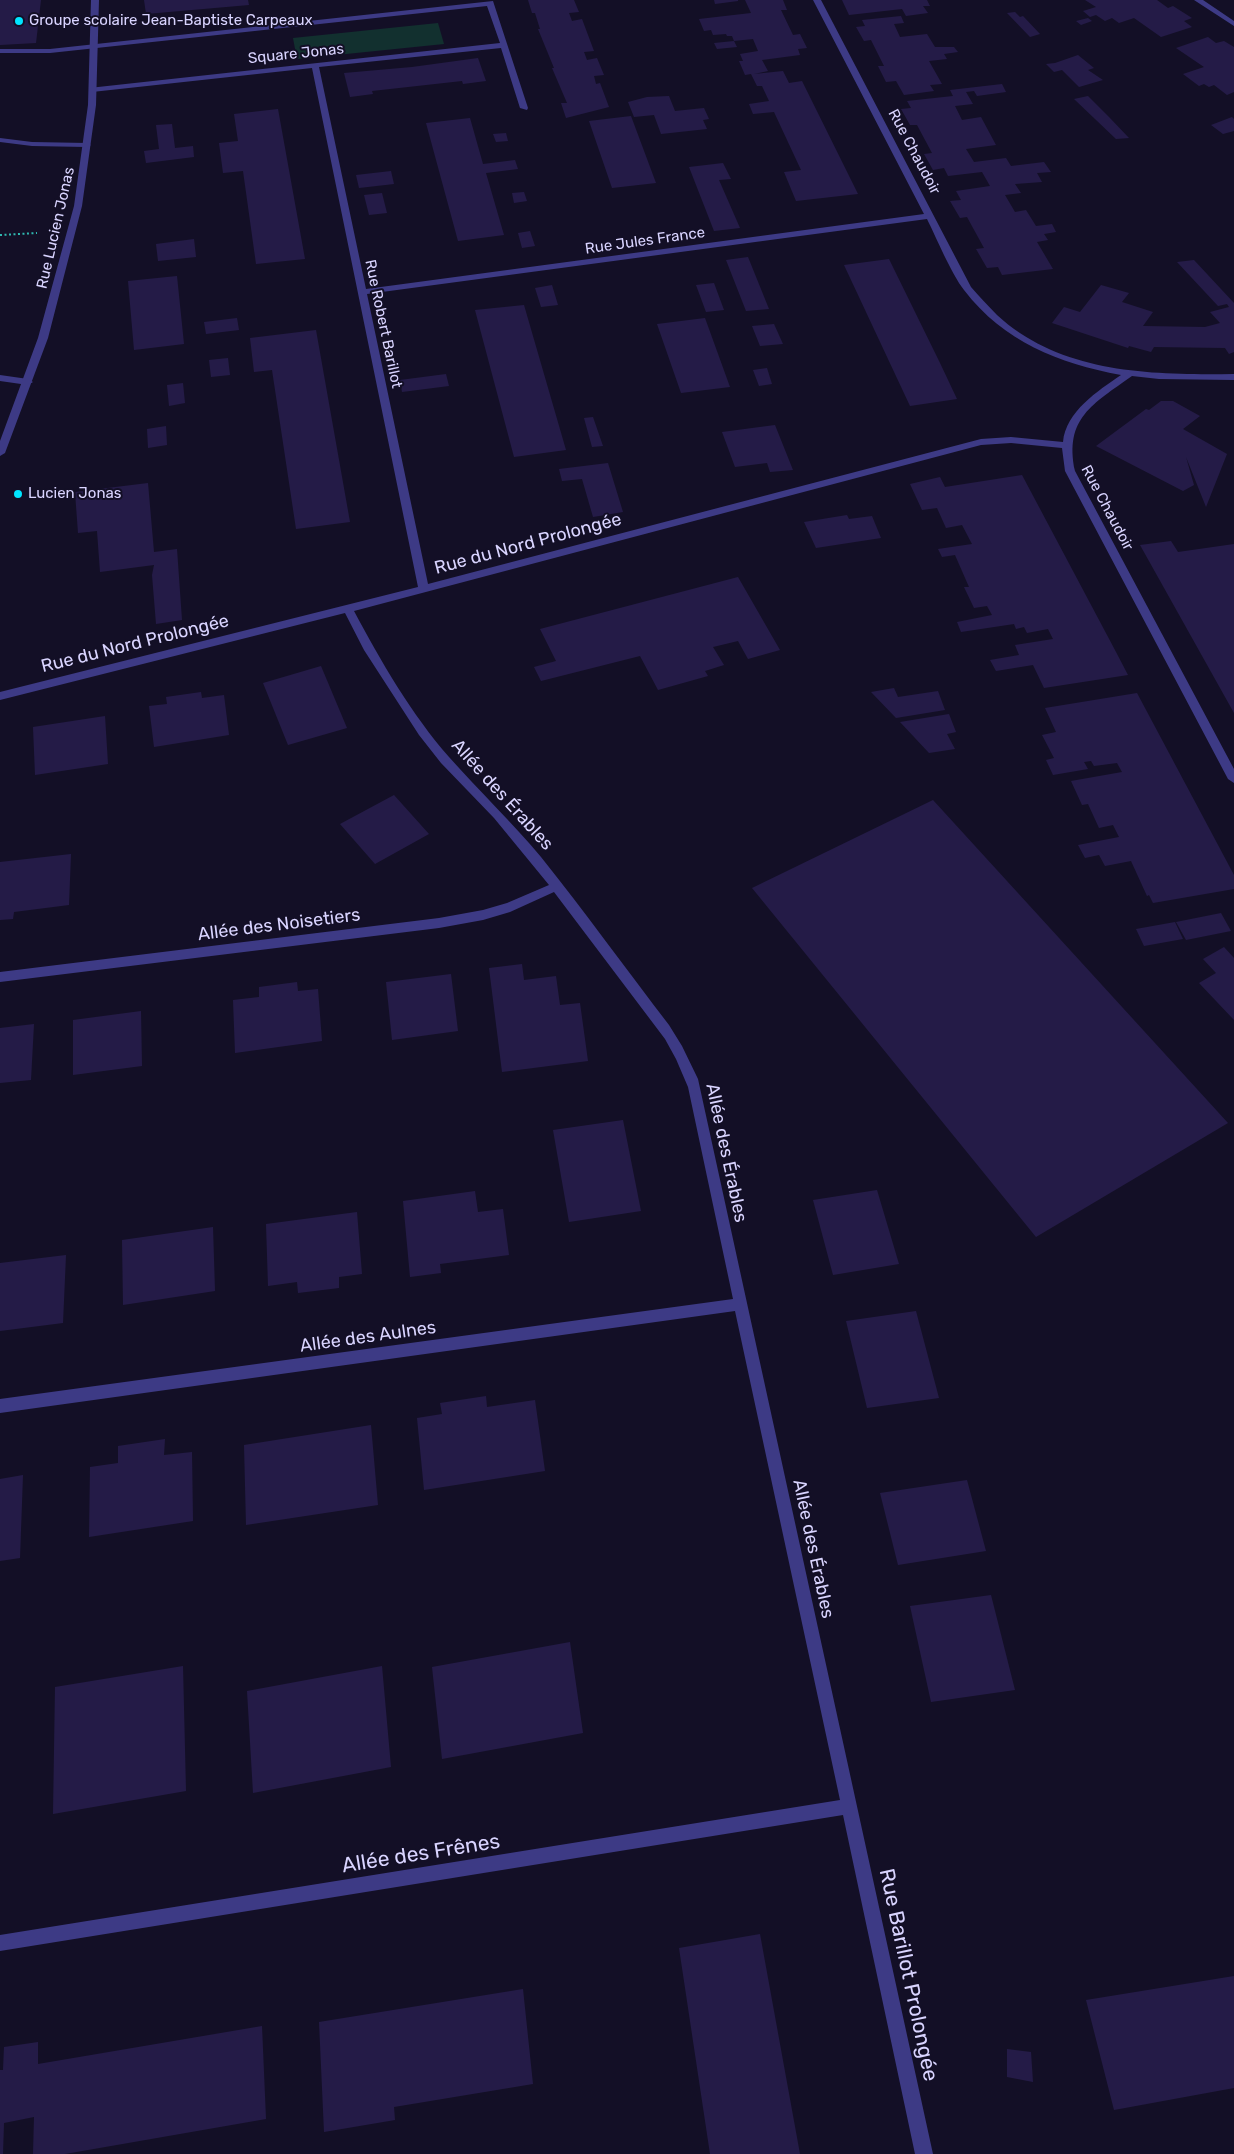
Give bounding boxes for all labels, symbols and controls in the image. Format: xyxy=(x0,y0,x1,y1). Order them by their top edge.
place label: Groupe scolaire Jean-Baptiste Carpeaux xyxy=(29,12,313,30)
marker: Groupe scolaire Jean-Baptiste Carpeaux xyxy=(13,15,25,27)
street label: Square Jonas xyxy=(247,40,345,68)
street label: Rue Chaudoir xyxy=(884,106,944,198)
street label: Rue Lucien Jonas xyxy=(33,165,79,291)
street label: Rue Jules France xyxy=(584,224,706,258)
street label: Rue Robert Barillot xyxy=(361,258,405,390)
street label: Rue Chaudoir xyxy=(1077,462,1137,554)
place label: Lucien Jonas xyxy=(28,485,121,503)
marker: Lucien Jonas xyxy=(12,488,24,500)
street label: Rue du Nord Prolongée xyxy=(432,509,624,579)
street label: Rue du Nord Prolongée xyxy=(39,610,231,678)
street label: Allée des Érables xyxy=(447,735,557,855)
street label: Allée des Noisetiers xyxy=(196,904,362,946)
street label: Allée des Érables xyxy=(701,1081,751,1225)
street label: Allée des Aulnes xyxy=(299,1317,437,1357)
street label: Allée des Érables xyxy=(788,1477,838,1621)
street label: Allée des Frênes xyxy=(340,1829,502,1879)
street label: Rue Barillot Prolongée xyxy=(873,1866,943,2084)

